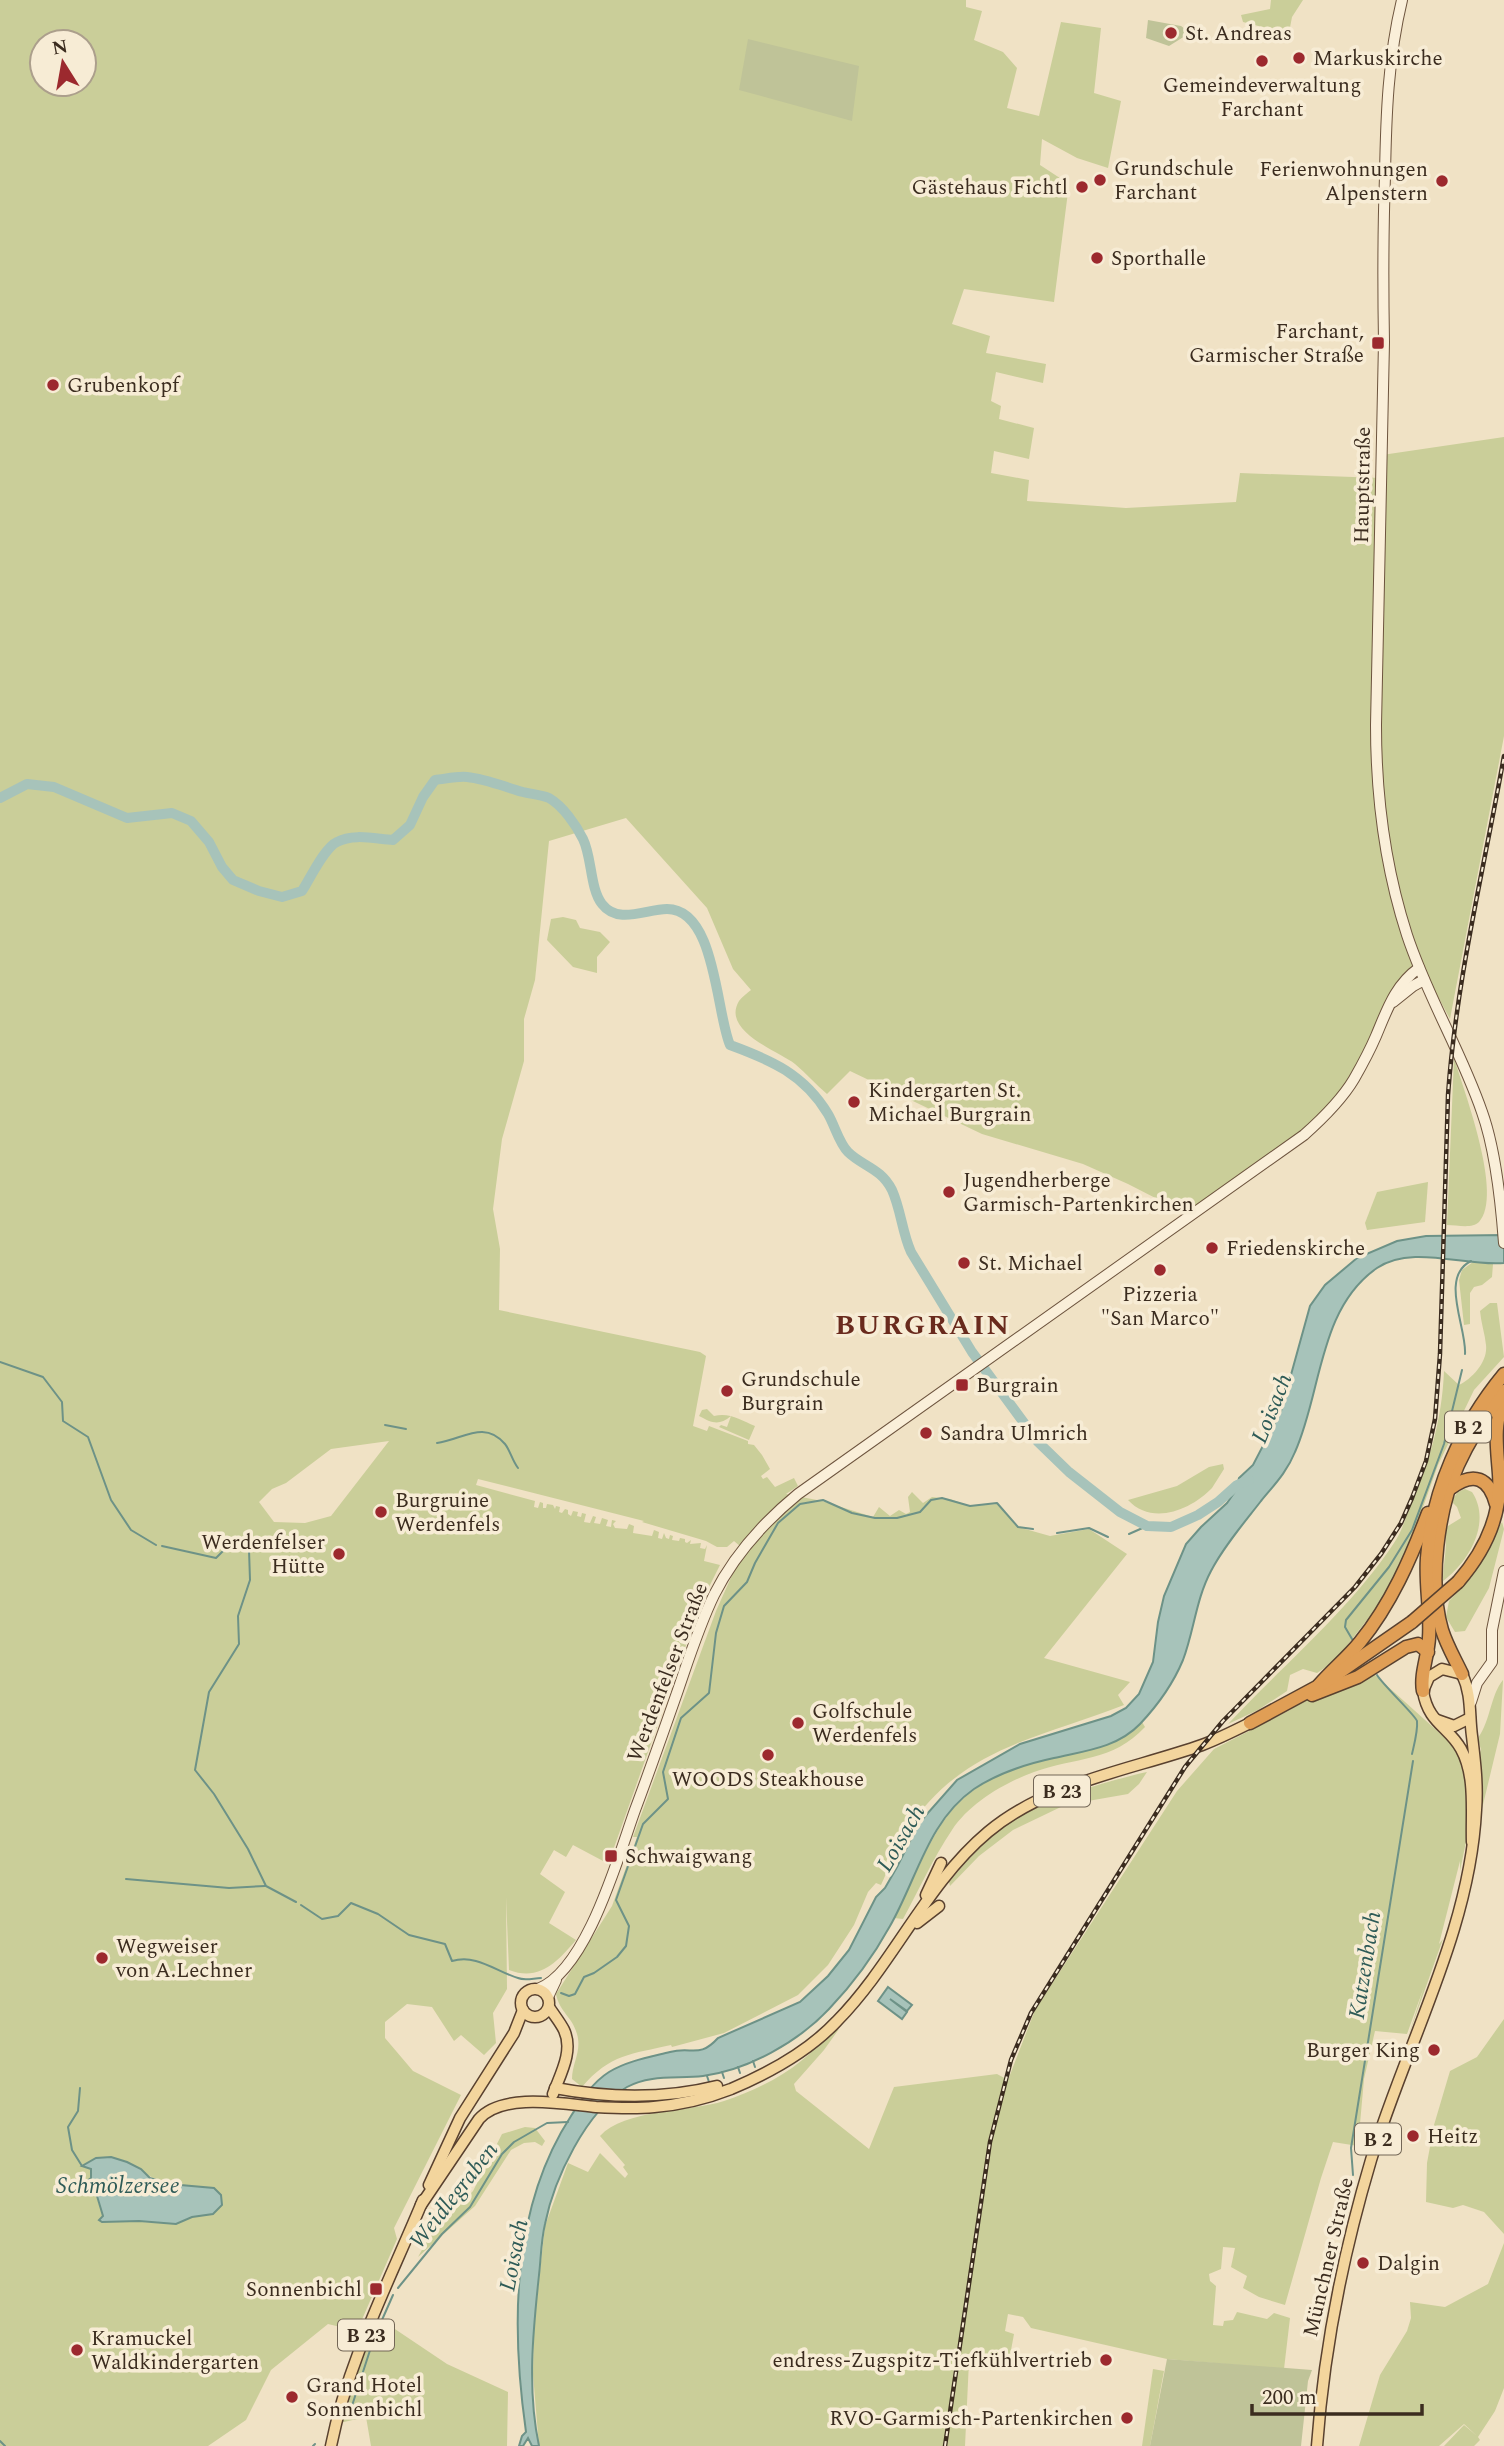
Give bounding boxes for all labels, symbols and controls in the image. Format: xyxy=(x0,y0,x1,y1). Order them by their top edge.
place label: St. Andreas xyxy=(1185,18,1292,50)
marker: St. Andreas xyxy=(1163,25,1179,41)
north arrow xyxy=(28,28,98,98)
text: N xyxy=(50,32,70,63)
place label: Markuskirche xyxy=(1313,43,1443,75)
marker: Markuskirche xyxy=(1291,50,1307,66)
marker: Gemeindeverwaltung Farchant xyxy=(1254,53,1270,69)
place label: Gemeindeverwaltung Farchant xyxy=(1163,70,1361,126)
place label: Grundschule Farchant xyxy=(1114,153,1234,209)
place label: Ferienwohnungen Alpenstern xyxy=(1259,154,1428,210)
place label: Gästehaus Fichtl xyxy=(912,172,1068,204)
marker: Grundschule Farchant xyxy=(1092,172,1108,188)
marker: Ferienwohnungen Alpenstern xyxy=(1434,173,1450,189)
marker: Gästehaus Fichtl xyxy=(1074,179,1090,195)
place label: Sporthalle xyxy=(1111,243,1206,275)
marker: Sporthalle xyxy=(1089,250,1105,266)
place label: Farchant, Garmischer Straße xyxy=(1189,316,1364,372)
marker: Farchant, Garmischer Straße xyxy=(1370,335,1386,351)
place label: Grubenkopf xyxy=(67,370,181,402)
marker: Grubenkopf xyxy=(45,377,61,393)
street label: Hauptstraße xyxy=(1346,426,1380,544)
place label: Kindergarten St. Michael Burgrain xyxy=(868,1075,1032,1131)
marker: Kindergarten St. Michael Burgrain xyxy=(846,1094,862,1110)
place label: Jugendherberge Garmisch-Partenkirchen xyxy=(963,1165,1194,1221)
marker: Jugendherberge Garmisch-Partenkirchen xyxy=(941,1184,957,1200)
place label: Friedenskirche xyxy=(1226,1233,1365,1265)
marker: Friedenskirche xyxy=(1204,1240,1220,1256)
place label: St. Michael xyxy=(978,1248,1083,1280)
marker: St. Michael xyxy=(956,1255,972,1271)
marker: Pizzeria "San Marco" xyxy=(1152,1262,1168,1278)
place label: Pizzeria "San Marco" xyxy=(1101,1279,1219,1335)
district label: BURGRAIN xyxy=(835,1304,1011,1347)
place label: Grundschule Burgrain xyxy=(741,1364,861,1420)
water label: Loisach xyxy=(1243,1368,1302,1449)
place label: Burgrain xyxy=(976,1370,1059,1402)
marker: Burgrain xyxy=(954,1377,970,1393)
marker: Grundschule Burgrain xyxy=(719,1383,735,1399)
road number: B 2 xyxy=(1445,1412,1491,1442)
place label: Sandra Ulmrich xyxy=(940,1418,1088,1450)
marker: Sandra Ulmrich xyxy=(918,1425,934,1441)
place label: Burgruine Werdenfels xyxy=(395,1485,500,1541)
marker: Burgruine Werdenfels xyxy=(373,1504,389,1520)
place label: Werdenfelser Hütte xyxy=(201,1527,325,1583)
marker: Werdenfelser Hütte xyxy=(331,1546,347,1562)
street label: Werdenfelser Straße xyxy=(619,1578,717,1767)
place label: Golfschule Werdenfels xyxy=(812,1696,917,1752)
marker: Golfschule Werdenfels xyxy=(790,1715,806,1731)
marker: WOODS Steakhouse xyxy=(760,1747,776,1763)
place label: WOODS Steakhouse xyxy=(672,1764,864,1796)
road number: B 23 xyxy=(1034,1776,1090,1806)
water label: Loisach xyxy=(868,1798,935,1879)
place label: Schwaigwang xyxy=(625,1841,752,1873)
marker: Schwaigwang xyxy=(603,1848,619,1864)
water label: Katzenbach xyxy=(1340,1909,1391,2022)
place label: Wegweiser von A.Lechner xyxy=(115,1931,252,1987)
marker: Wegweiser von A.Lechner xyxy=(94,1950,110,1966)
place label: Burger King xyxy=(1306,2035,1420,2067)
marker: Burger King xyxy=(1426,2042,1442,2058)
place label: Heitz xyxy=(1427,2121,1478,2153)
road number: B 2 xyxy=(1355,2124,1401,2154)
marker: Heitz xyxy=(1405,2128,1421,2144)
water label: Weidlegraben xyxy=(401,2135,507,2257)
water label: Schmölzersee xyxy=(56,2169,180,2204)
street label: Münchner Straße xyxy=(1295,2174,1363,2340)
water label: Loisach xyxy=(490,2216,539,2294)
place label: Dalgin xyxy=(1377,2248,1440,2280)
marker: Dalgin xyxy=(1355,2255,1371,2271)
place label: Sonnenbichl xyxy=(246,2274,362,2306)
marker: Sonnenbichl xyxy=(368,2281,384,2297)
road number: B 23 xyxy=(338,2320,394,2350)
place label: Kramuckel Waldkindergarten xyxy=(91,2323,259,2379)
marker: Kramuckel Waldkindergarten xyxy=(69,2342,85,2358)
place label: endress-Zugspitz-Tiefkühlvertrieb xyxy=(772,2345,1092,2377)
marker: endress-Zugspitz-Tiefkühlvertrieb xyxy=(1098,2352,1114,2368)
place label: Grand Hotel Sonnenbichl xyxy=(306,2370,422,2426)
scale bar xyxy=(1252,2372,1422,2416)
text: 200 m xyxy=(1262,2382,1317,2414)
marker: Grand Hotel Sonnenbichl xyxy=(284,2389,300,2405)
place label: RVO-Garmisch-Partenkirchen xyxy=(829,2403,1113,2435)
marker: RVO-Garmisch-Partenkirchen xyxy=(1119,2410,1135,2426)

